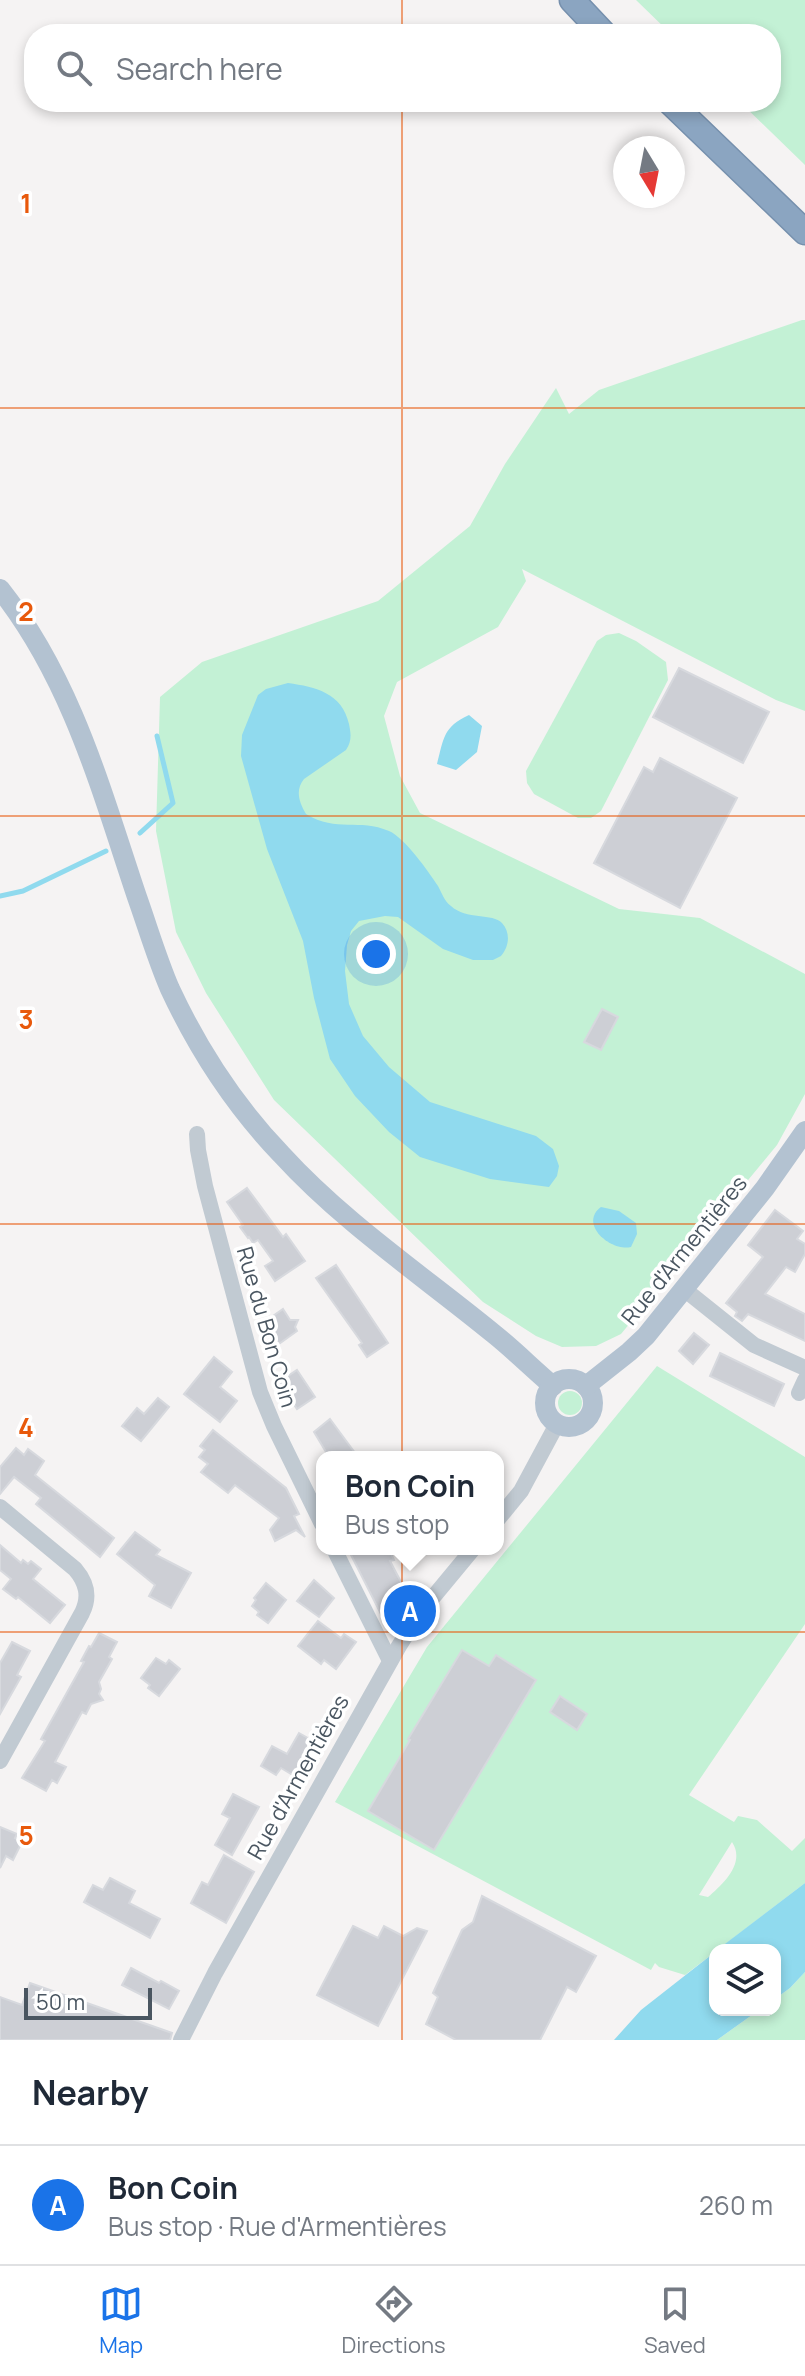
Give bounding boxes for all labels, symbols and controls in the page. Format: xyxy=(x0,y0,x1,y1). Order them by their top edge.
search box xyxy=(24,24,781,112)
icon: search xyxy=(52,46,96,90)
text: Search here xyxy=(116,48,283,89)
north arrow xyxy=(613,136,685,208)
text: 1 xyxy=(20,185,32,221)
text: 2 xyxy=(18,593,34,629)
your location xyxy=(356,934,396,974)
text: 3 xyxy=(18,1001,34,1037)
street label: Rue d'Armentières xyxy=(614,1169,754,1331)
street label: Rue du Bon Coin xyxy=(230,1243,304,1411)
text: 4 xyxy=(18,1409,34,1445)
popup xyxy=(316,1451,504,1555)
text: Bon Coin xyxy=(345,1465,475,1506)
text: Bus stop xyxy=(345,1506,449,1542)
pin: A xyxy=(384,1581,436,1641)
street label: Rue d'Armentières xyxy=(240,1689,356,1865)
text: 5 xyxy=(18,1817,34,1853)
map controls xyxy=(709,1944,781,2016)
button: layers xyxy=(709,1944,781,2016)
scale bar xyxy=(24,1984,152,2020)
text: 50 m xyxy=(36,1987,85,2017)
text: Nearby xyxy=(32,2069,148,2115)
text: Bon Coin xyxy=(108,2167,238,2208)
text: A xyxy=(49,2187,67,2223)
text: 260 m xyxy=(699,2187,773,2223)
text: Bus stop · Rue d'Armentières xyxy=(108,2208,447,2244)
tab: Map xyxy=(99,2282,143,2360)
tab: Directions xyxy=(341,2282,446,2360)
tab: Saved xyxy=(644,2282,706,2360)

